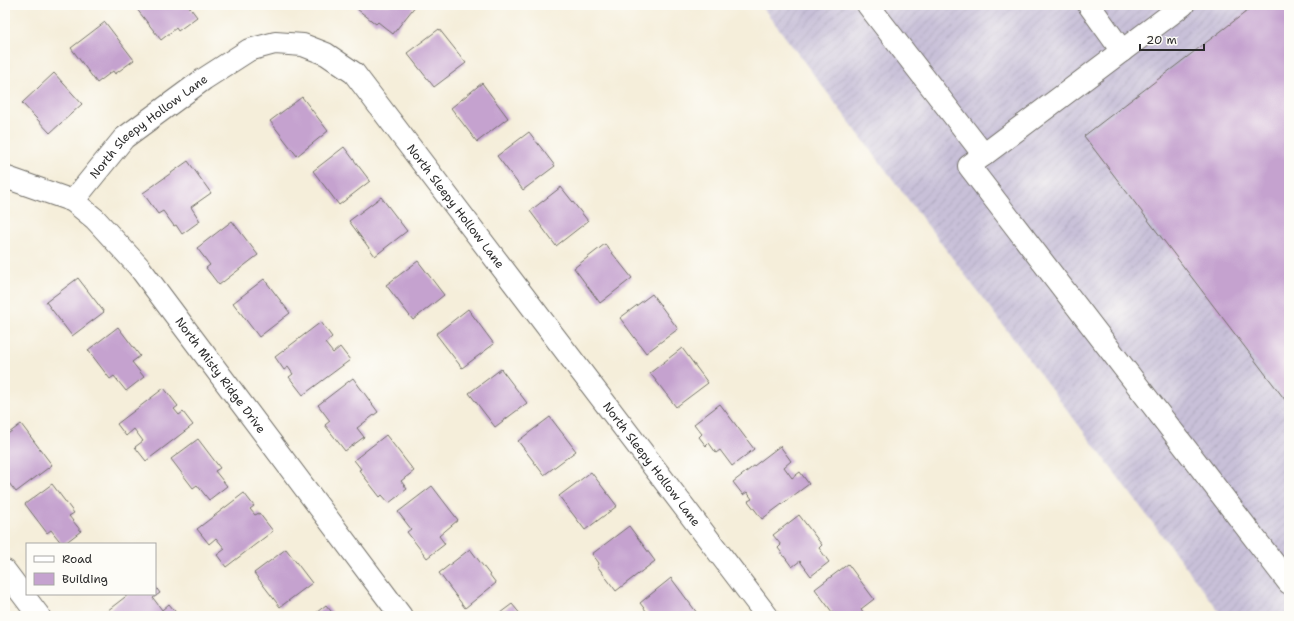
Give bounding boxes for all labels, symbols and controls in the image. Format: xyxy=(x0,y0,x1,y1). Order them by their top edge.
scale bar xyxy=(1140,26,1204,52)
text: 20 m xyxy=(1146,32,1177,48)
street label: North Sleepy Hollow Lane xyxy=(86,71,211,182)
street label: North Sleepy Hollow Lane xyxy=(403,141,508,272)
street label: North Misty Ridge Drive xyxy=(171,314,269,437)
street label: North Sleepy Hollow Lane xyxy=(599,399,704,530)
legend xyxy=(26,543,156,595)
text: Road xyxy=(62,551,93,567)
text: Building xyxy=(62,571,108,587)

